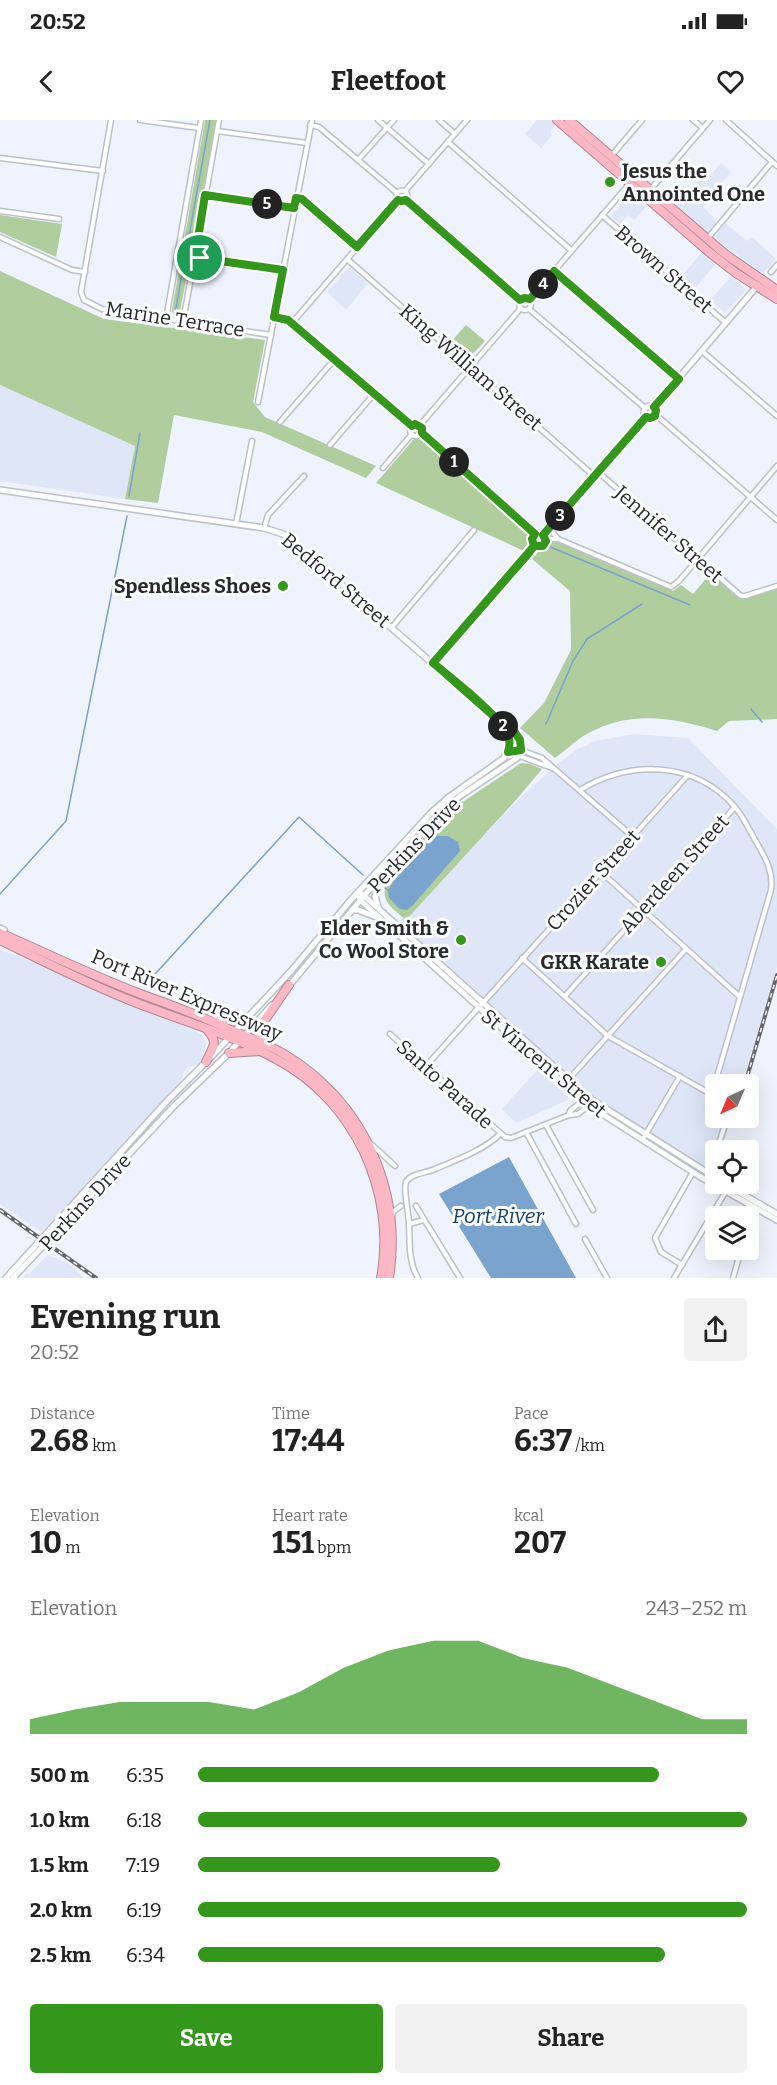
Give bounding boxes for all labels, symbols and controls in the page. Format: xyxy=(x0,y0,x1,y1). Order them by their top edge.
text: 20:52 xyxy=(30,8,86,35)
icon: back xyxy=(30,65,63,98)
text: Fleetfoot xyxy=(331,65,446,97)
icon: heart xyxy=(714,65,747,98)
place label: Jesus the Annointed One xyxy=(621,159,765,206)
marker: Jesus the Annointed One xyxy=(603,175,617,189)
pin: 5 xyxy=(252,189,282,219)
text: 5 xyxy=(263,194,271,213)
street label: Brown Street xyxy=(610,220,718,318)
pin xyxy=(174,232,225,283)
icon: arrive xyxy=(183,241,216,274)
pin: 4 xyxy=(528,269,558,299)
text: 4 xyxy=(538,274,548,293)
street label: Marine Terrace xyxy=(104,296,246,342)
street label: King William Street xyxy=(395,299,547,435)
pin: 1 xyxy=(439,447,469,477)
text: 1 xyxy=(451,452,457,471)
street label: Jennifer Street xyxy=(609,480,728,588)
pin: 3 xyxy=(545,501,575,531)
text: 3 xyxy=(555,506,565,525)
street label: Bedford Street xyxy=(277,528,395,632)
place label: Spendless Shoes xyxy=(114,574,271,598)
marker: Spendless Shoes xyxy=(276,579,290,593)
pin: 2 xyxy=(488,711,518,741)
text: 2 xyxy=(498,716,508,735)
street label: Perkins Drive xyxy=(362,792,466,898)
street label: Aberdeen Street xyxy=(614,810,734,938)
street label: Crozier Street xyxy=(541,824,645,936)
place label: Elder Smith & Co Wool Store xyxy=(319,916,449,963)
marker: Elder Smith & Co Wool Store xyxy=(454,933,468,947)
street label: Port River Expressway xyxy=(88,944,286,1046)
place label: GKR Karate xyxy=(540,950,649,974)
marker: GKR Karate xyxy=(654,955,668,969)
street label: St Vincent Street xyxy=(477,1004,611,1122)
street label: Santo Parade xyxy=(392,1034,498,1134)
north arrow xyxy=(705,1074,759,1128)
map controls xyxy=(705,1074,759,1260)
button: locate xyxy=(705,1140,759,1194)
street label: Perkins Drive xyxy=(34,1149,136,1255)
water label: Port River xyxy=(452,1203,545,1229)
button: layers xyxy=(705,1206,759,1260)
text: Evening run xyxy=(30,1297,220,1337)
button: share xyxy=(684,1298,747,1361)
text: 20:52 xyxy=(30,1340,79,1364)
text: Distance xyxy=(30,1404,95,1423)
text: Time xyxy=(272,1404,310,1423)
text: Pace xyxy=(514,1404,549,1423)
text: 2.68 xyxy=(30,1423,89,1459)
text: 17:44 xyxy=(272,1423,345,1459)
text: 6:37 xyxy=(514,1423,572,1459)
text: km xyxy=(89,1436,116,1455)
text: /km xyxy=(572,1436,605,1455)
text: Elevation xyxy=(30,1506,100,1525)
text: Heart rate xyxy=(272,1506,348,1525)
text: kcal xyxy=(514,1506,544,1525)
text: 10 xyxy=(30,1525,62,1561)
text: 151 xyxy=(272,1525,314,1561)
text: 207 xyxy=(514,1525,566,1561)
text: m xyxy=(62,1538,80,1557)
text: bpm xyxy=(314,1538,351,1557)
text: Elevation xyxy=(30,1596,117,1620)
text: 243–252 m xyxy=(646,1596,747,1620)
text: 500 m xyxy=(30,1763,89,1787)
text: 6:35 xyxy=(126,1763,164,1787)
text: 1.0 km xyxy=(30,1808,90,1832)
text: 6:18 xyxy=(126,1808,162,1832)
text: 1.5 km xyxy=(30,1853,89,1877)
text: 7:19 xyxy=(126,1853,160,1877)
text: 2.0 km xyxy=(30,1898,92,1922)
text: 6:19 xyxy=(126,1898,162,1922)
text: 2.5 km xyxy=(30,1943,91,1967)
text: 6:34 xyxy=(126,1943,165,1967)
button: Save xyxy=(30,2004,383,2073)
button: Share xyxy=(395,2004,747,2073)

